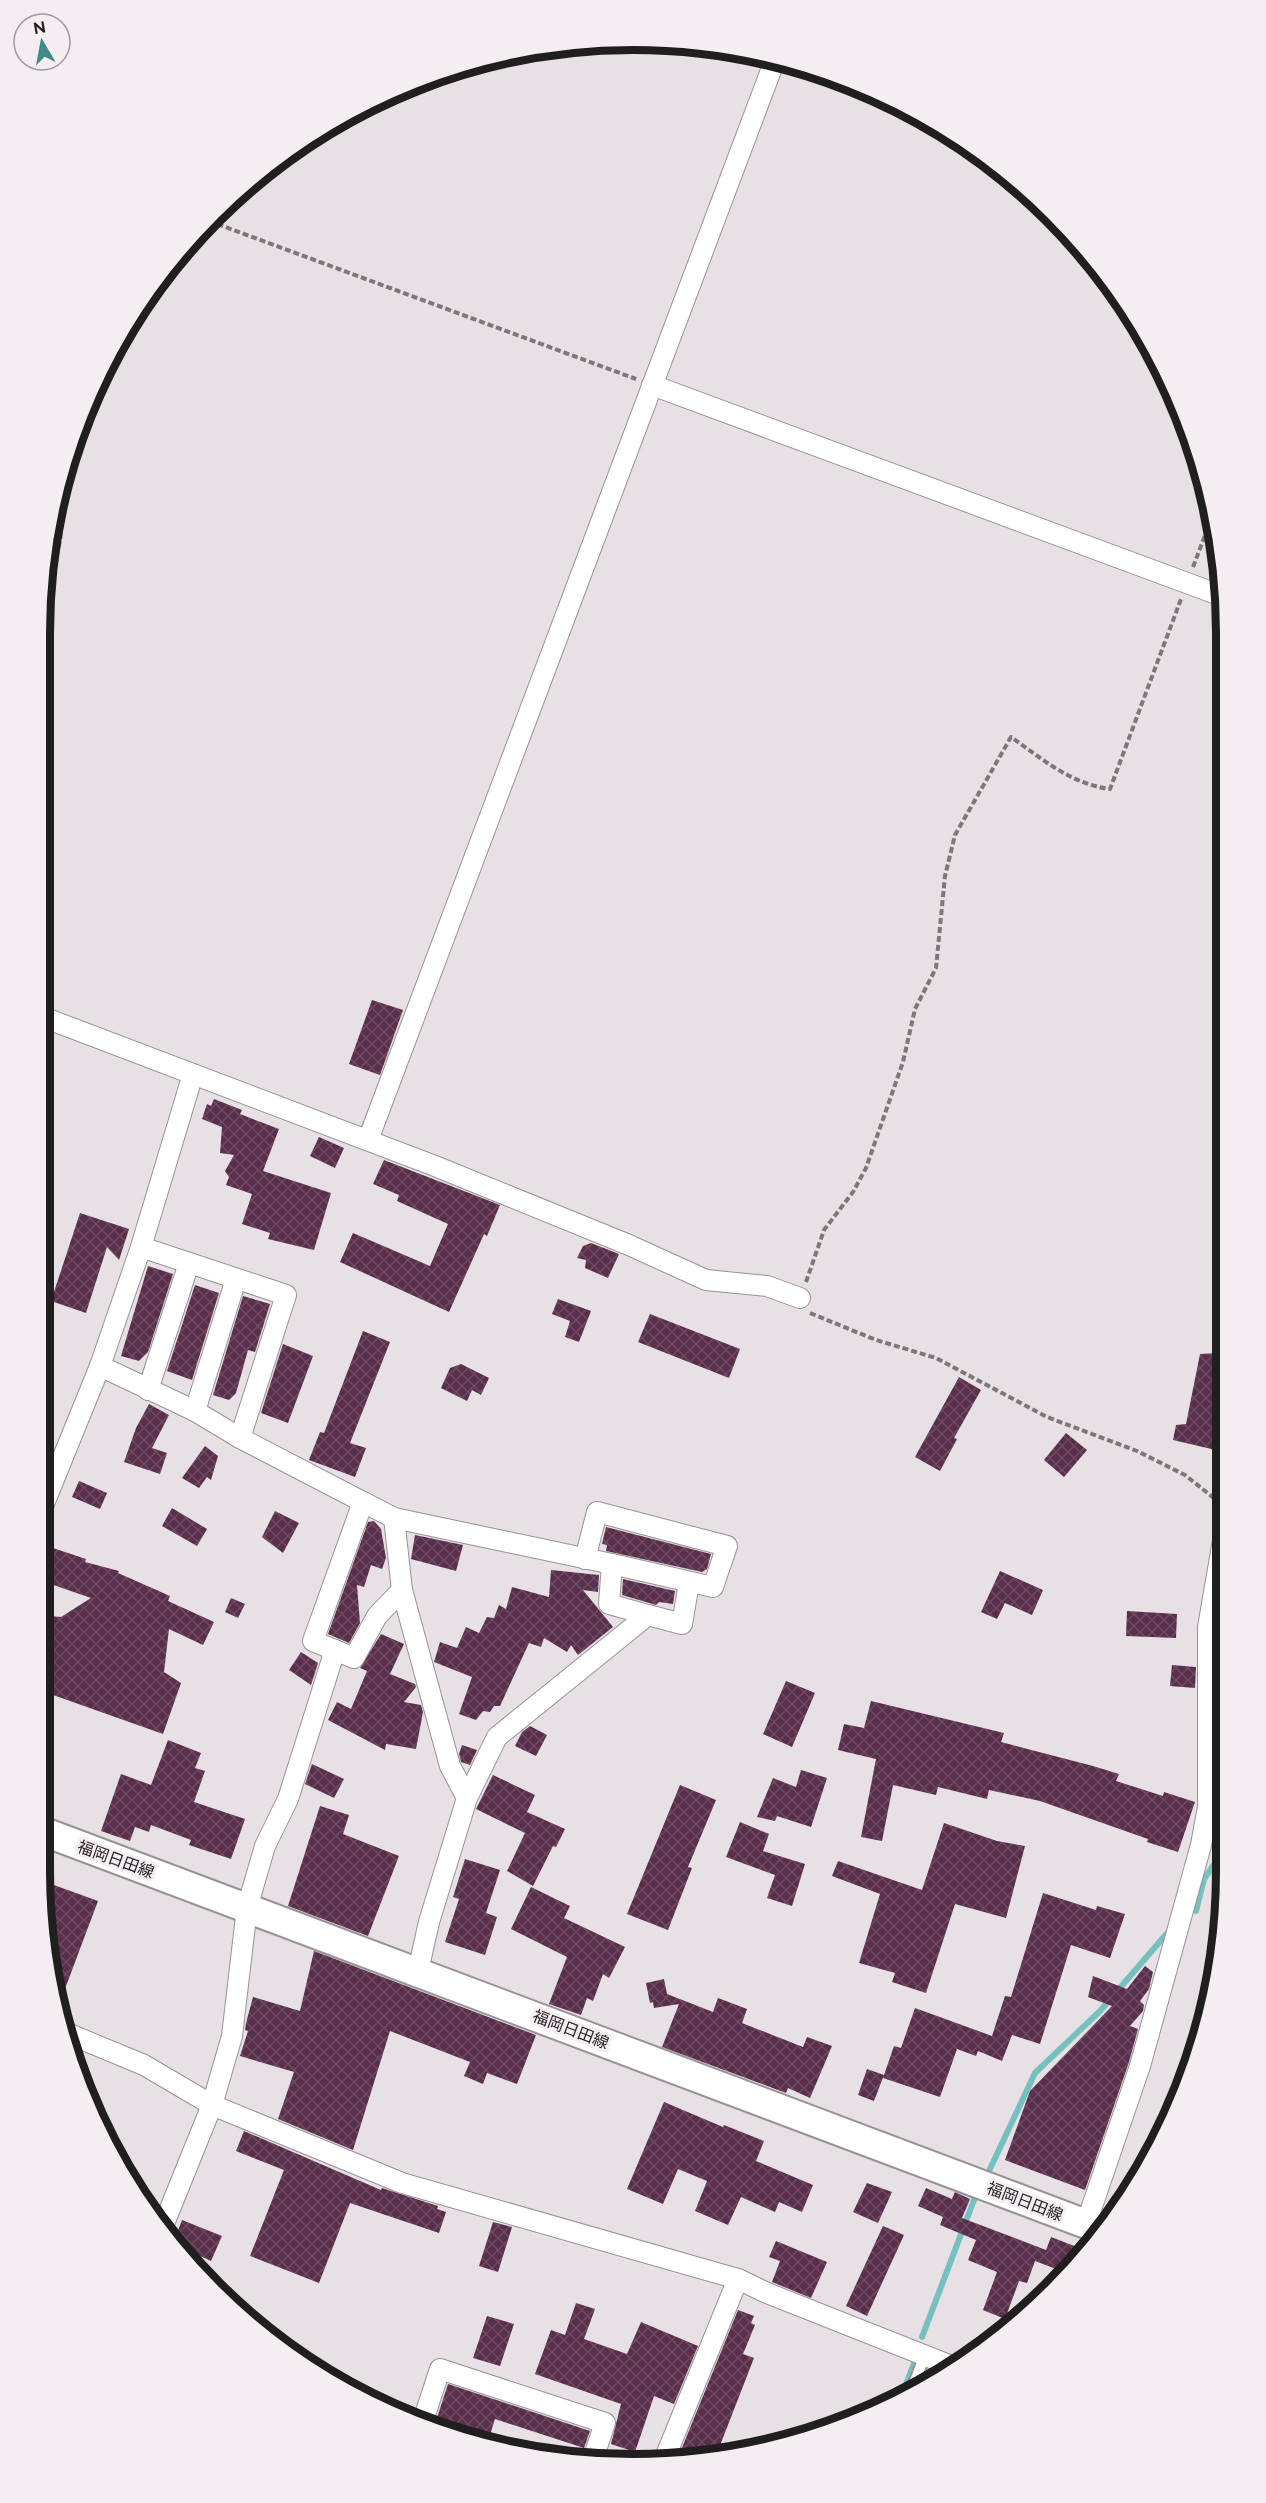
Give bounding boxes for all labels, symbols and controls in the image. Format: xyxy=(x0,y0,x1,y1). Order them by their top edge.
north arrow xyxy=(12,12,72,72)
text: N xyxy=(32,17,47,38)
street label: 福岡日田線 xyxy=(75,1837,157,1882)
street label: 福岡日田線 xyxy=(530,2006,612,2053)
street label: 福岡日田線 xyxy=(984,2178,1066,2225)

